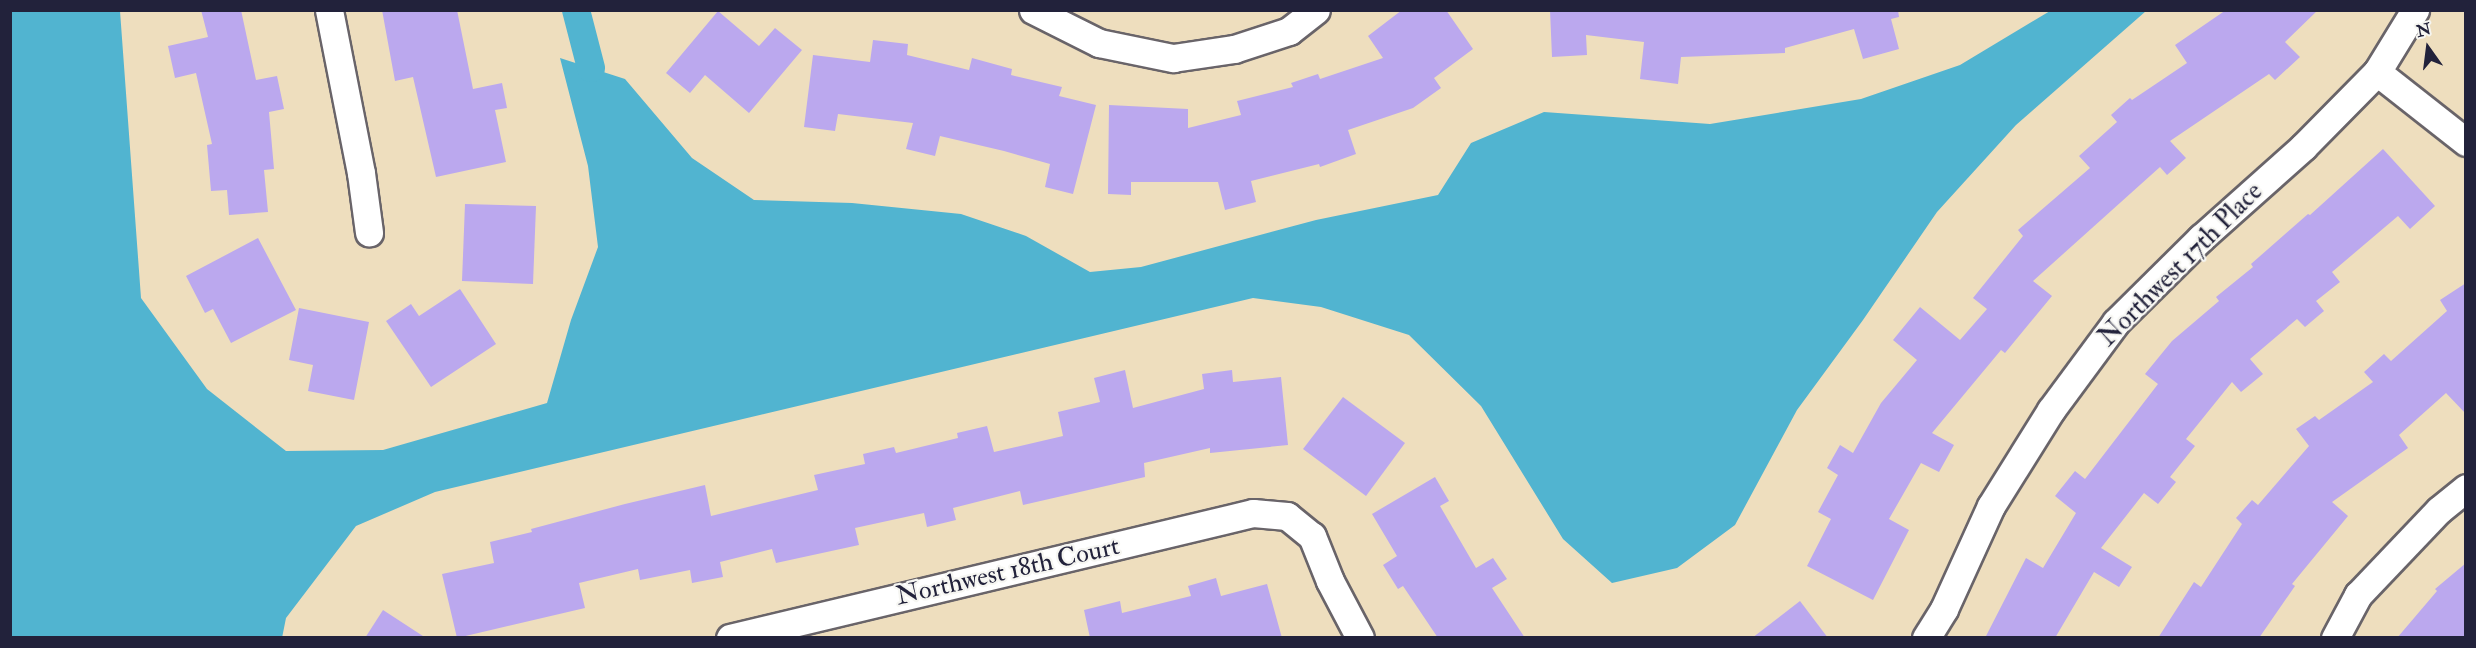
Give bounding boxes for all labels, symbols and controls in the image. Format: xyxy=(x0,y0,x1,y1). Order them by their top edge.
north arrow xyxy=(2398,18,2458,78)
text: N xyxy=(2414,19,2433,42)
street label: Northwest 17th Place xyxy=(2093,177,2269,353)
street label: Northwest 18th Court xyxy=(893,531,1123,613)

